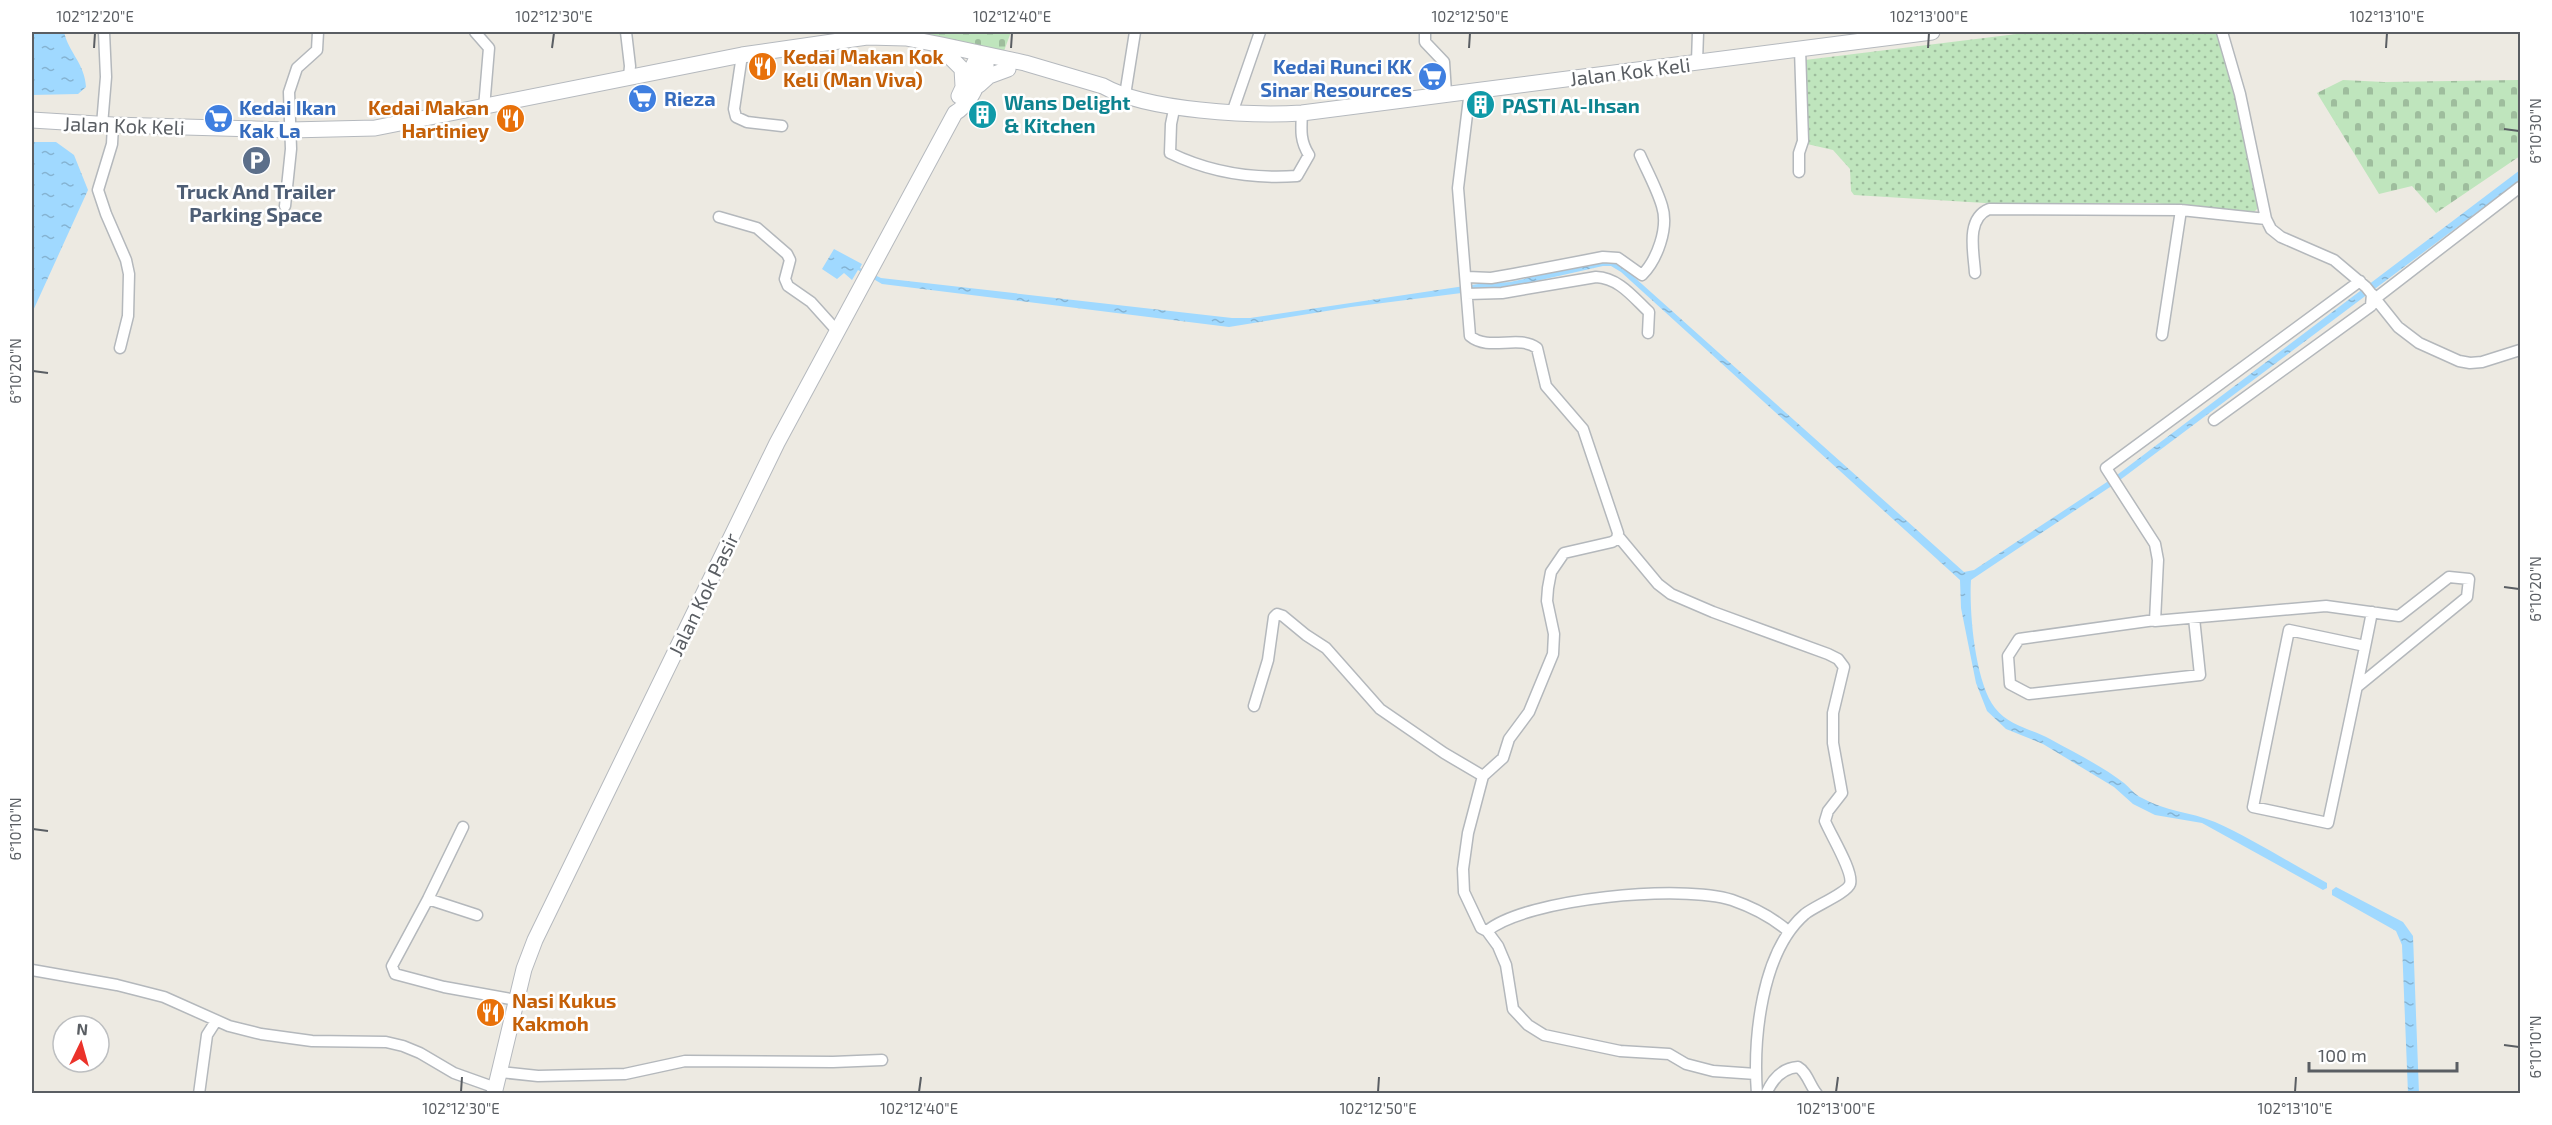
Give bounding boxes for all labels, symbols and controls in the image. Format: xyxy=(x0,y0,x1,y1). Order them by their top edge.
text: 102°12'20"E xyxy=(56,7,134,25)
text: 102°12'30"E xyxy=(515,7,593,25)
text: 102°12'40"E xyxy=(973,7,1051,25)
text: 102°12'50"E xyxy=(1431,7,1509,25)
text: 102°13'00"E xyxy=(1890,7,1968,25)
text: 102°13'10"E xyxy=(2349,7,2425,25)
place label: Kedai Makan Kok Keli (Man Viva) xyxy=(783,44,945,91)
restaurant icon: Kedai Makan Kok Keli (Man Viva) xyxy=(746,51,778,83)
street label: Jalan Kok Keli xyxy=(1568,52,1692,90)
place label: Kedai Runci KK Sinar Resources xyxy=(1260,54,1412,101)
supermarket icon: Kedai Runci KK Sinar Resources xyxy=(1417,61,1449,93)
supermarket icon: Rieza xyxy=(627,82,659,114)
place label: Rieza xyxy=(664,86,716,110)
building icon: PASTI Al-Ihsan xyxy=(1465,89,1497,121)
place label: Wans Delight & Kitchen xyxy=(1004,90,1131,137)
place label: PASTI Al-Ihsan xyxy=(1502,93,1640,117)
place label: Kedai Ikan Kak La xyxy=(239,95,336,142)
place label: Kedai Makan Hartiniey xyxy=(368,95,490,143)
building icon: Wans Delight & Kitchen xyxy=(967,98,999,130)
text: 6°10'30"N xyxy=(2526,98,2544,164)
supermarket icon: Kedai Ikan Kak La xyxy=(202,103,234,135)
restaurant icon: Kedai Makan Hartiniey xyxy=(494,103,526,135)
street label: Jalan Kok Keli xyxy=(63,111,185,139)
parking icon: Truck And Trailer Parking Space xyxy=(240,145,272,177)
place label: Truck And Trailer Parking Space xyxy=(176,179,336,226)
text: 6°10'20"N xyxy=(6,338,24,404)
street label: Jalan Kok Pasir xyxy=(663,529,743,659)
text: 6°10'20"N xyxy=(2526,556,2544,622)
text: 6°10'10"N xyxy=(6,797,24,861)
place label: Nasi Kukus Kakmoh xyxy=(512,988,616,1035)
restaurant icon: Nasi Kukus Kakmoh xyxy=(475,996,507,1028)
north arrow xyxy=(51,1014,111,1074)
text: 6°10'10"N xyxy=(2526,1015,2544,1079)
text: N xyxy=(76,1019,89,1039)
scale bar xyxy=(2309,1035,2458,1073)
text: 100 m xyxy=(2318,1044,2367,1066)
text: 102°12'30"E xyxy=(422,1099,500,1117)
text: 102°12'40"E xyxy=(880,1099,958,1117)
text: 102°12'50"E xyxy=(1339,1099,1417,1117)
text: 102°13'00"E xyxy=(1797,1099,1875,1117)
text: 102°13'10"E xyxy=(2257,1099,2333,1117)

